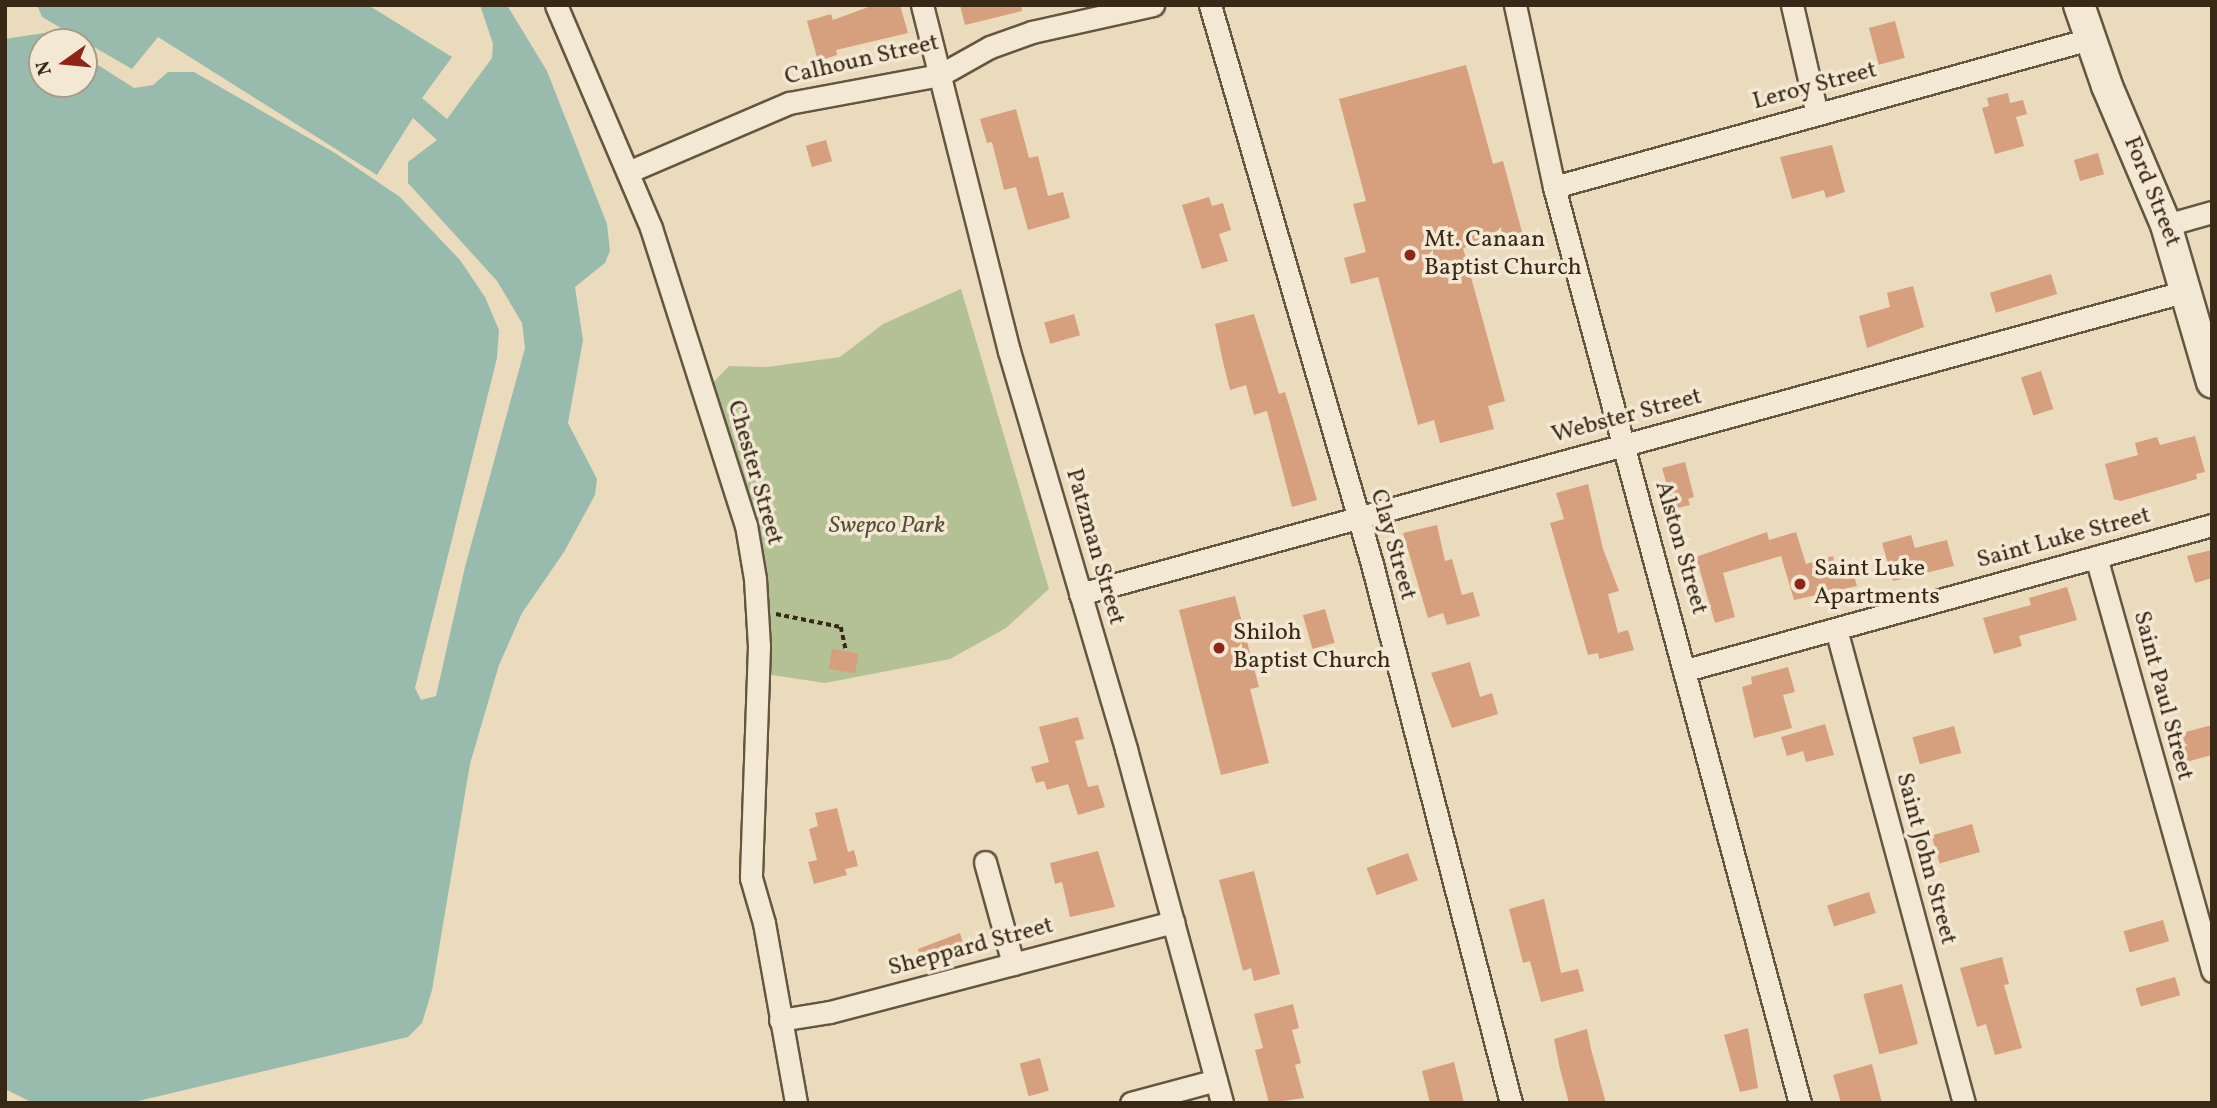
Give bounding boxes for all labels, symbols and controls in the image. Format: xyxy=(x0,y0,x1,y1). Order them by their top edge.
north arrow xyxy=(28,28,98,98)
street label: Calhoun Street xyxy=(782,29,942,93)
street label: Leroy Street xyxy=(1749,57,1881,117)
text: N xyxy=(30,58,59,78)
street label: Ford Street xyxy=(2116,133,2186,251)
place label: Mt. Canaan Baptist Church xyxy=(1424,227,1582,283)
marker: Mt. Canaan Baptist Church xyxy=(1402,247,1418,263)
street label: Webster Street xyxy=(1549,383,1705,451)
street label: Chester Street xyxy=(720,397,788,549)
street label: Patzman Street xyxy=(1058,466,1130,628)
street label: Alston Street xyxy=(1647,478,1713,618)
street label: Clay Street xyxy=(1362,486,1422,604)
street label: Saint Luke Street xyxy=(1974,502,2154,576)
park label: Swepco Park xyxy=(829,513,945,541)
place label: Saint Luke Apartments xyxy=(1814,556,1940,612)
marker: Saint Luke Apartments xyxy=(1792,576,1808,592)
street label: Saint Paul Street xyxy=(2126,608,2198,784)
place label: Shiloh Baptist Church xyxy=(1233,620,1391,676)
marker: Shiloh Baptist Church xyxy=(1211,640,1227,656)
street label: Saint John Street xyxy=(1888,770,1962,948)
street label: Sheppard Street xyxy=(885,912,1057,984)

